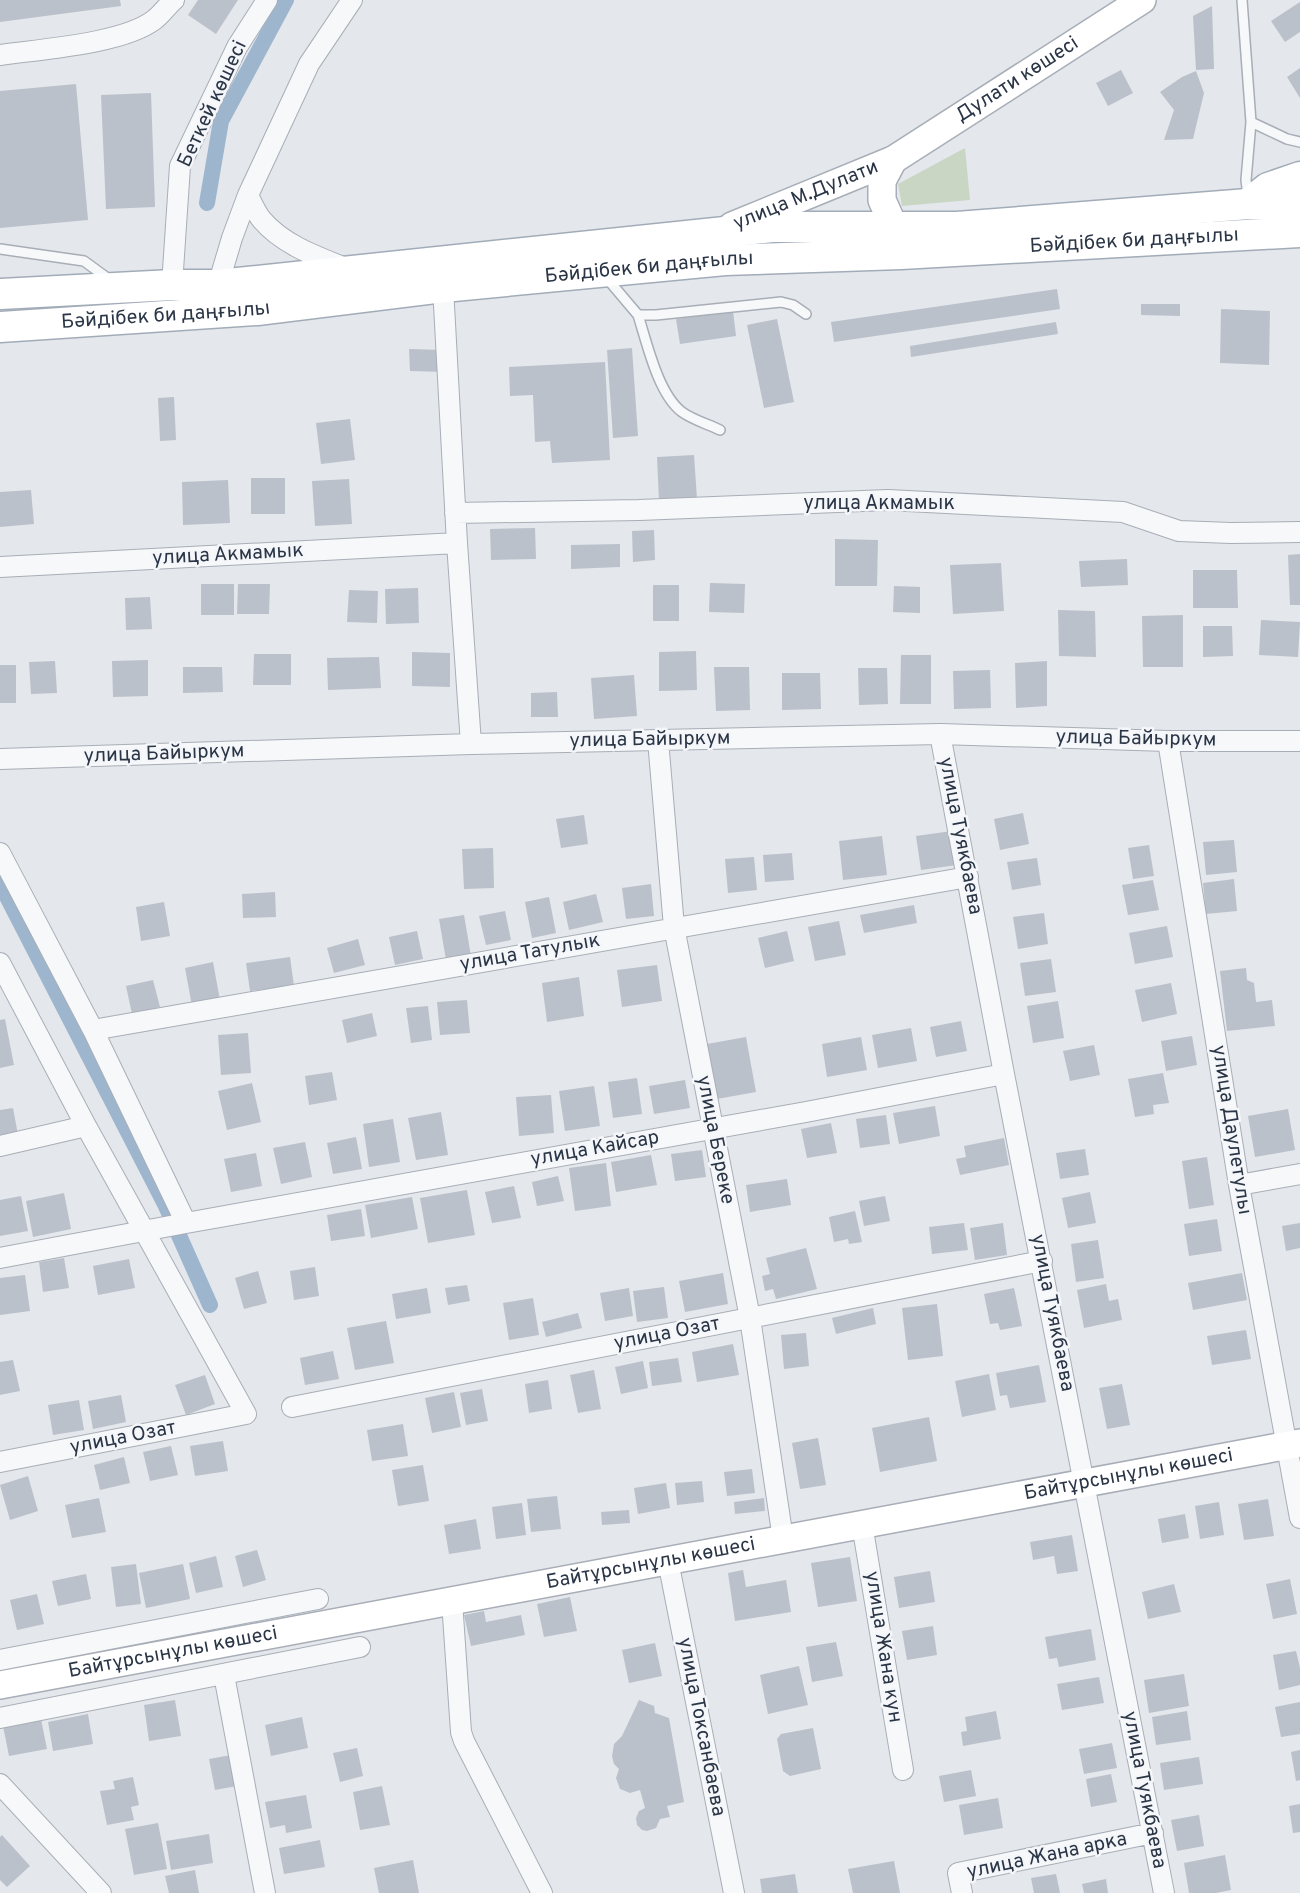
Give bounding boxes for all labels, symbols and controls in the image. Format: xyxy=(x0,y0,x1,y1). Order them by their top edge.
street label: Дулати көшесі xyxy=(951,31,1084,129)
street label: Беткей көшесі xyxy=(172,36,254,172)
street label: улица М.Дулати xyxy=(730,154,882,237)
street label: Бәйдібек би даңғылы xyxy=(1029,222,1240,260)
street label: Бәйдібек би даңғылы xyxy=(544,246,754,290)
street label: Бәйдібек би даңғылы xyxy=(60,295,272,336)
street label: улица Акмамык xyxy=(803,491,955,517)
street label: улица Акмамык xyxy=(152,538,304,572)
street label: улица Байыркум xyxy=(1055,725,1217,753)
street label: улица Байыркум xyxy=(569,726,731,754)
street label: улица Байыркум xyxy=(83,738,245,770)
street label: улица Туякбаева xyxy=(932,755,988,917)
street label: улица Татулык xyxy=(458,928,602,978)
street label: улица Даулетулы xyxy=(1205,1043,1257,1217)
street label: улица Береке xyxy=(690,1073,740,1207)
street label: улица Кайсар xyxy=(529,1125,661,1173)
street label: улица Туякбаева xyxy=(1024,1232,1080,1394)
street label: улица Озат xyxy=(612,1311,722,1357)
street label: улица Озат xyxy=(68,1415,178,1461)
street label: Байтұрсынұлы көшесі xyxy=(1022,1443,1235,1507)
street label: Байтұрсынұлы көшесі xyxy=(544,1532,758,1596)
street label: улица Жана кун xyxy=(858,1569,908,1725)
street label: Байтұрсынұлы көшесі xyxy=(66,1621,280,1685)
street label: улица Токсанбаева xyxy=(671,1635,731,1819)
street label: улица Туякбаева xyxy=(1116,1709,1172,1871)
street label: улица Жана арка xyxy=(965,1826,1129,1886)

